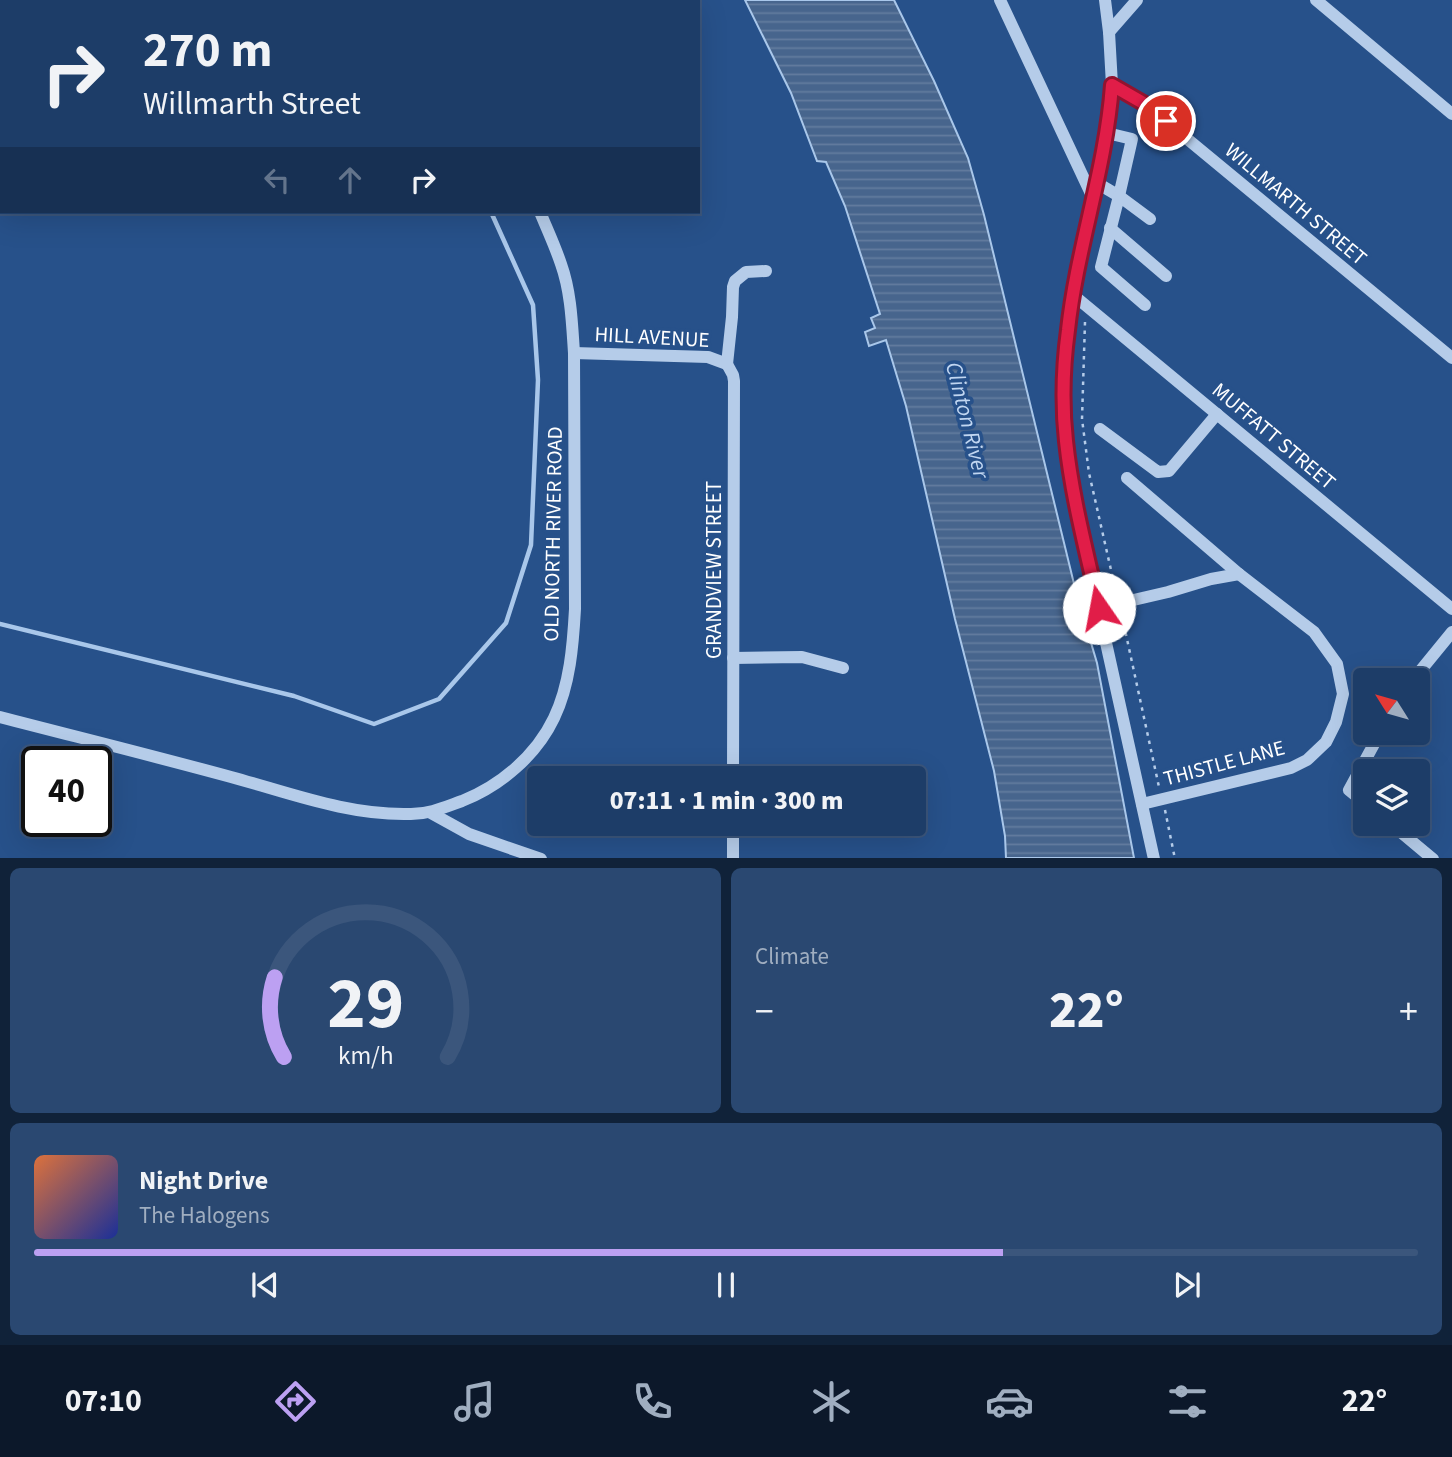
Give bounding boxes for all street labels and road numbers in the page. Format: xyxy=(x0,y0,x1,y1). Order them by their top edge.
street label: WILLMARTH STREET xyxy=(1218,136,1374,272)
street label: HILL AVENUE xyxy=(594,319,710,355)
street label: MUFFATT STREET xyxy=(1206,375,1342,497)
street label: OLD NORTH RIVER ROAD xyxy=(536,426,570,642)
street label: GRANDVIEW STREET xyxy=(699,481,729,659)
street label: THISTLE LANE xyxy=(1160,732,1288,794)

